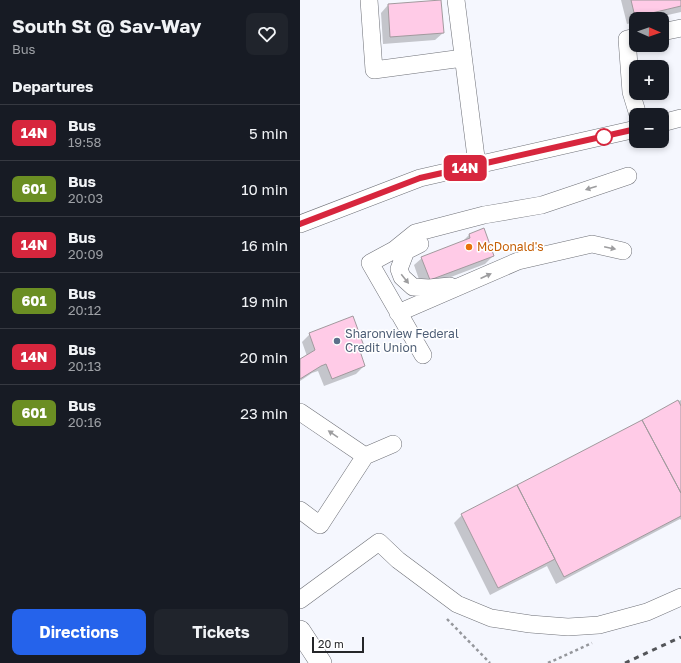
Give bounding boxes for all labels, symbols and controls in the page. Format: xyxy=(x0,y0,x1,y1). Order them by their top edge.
north arrow xyxy=(629,12,669,52)
map controls xyxy=(629,12,669,148)
button: heart xyxy=(246,13,288,55)
text: South St @ Sav-Way xyxy=(12,14,201,37)
text: Bus xyxy=(12,41,35,57)
button: + xyxy=(629,60,669,100)
text: Departures xyxy=(12,77,93,95)
button: − xyxy=(629,108,669,148)
text: Bus xyxy=(68,116,96,134)
text: 14N xyxy=(21,124,47,141)
text: 5 min xyxy=(249,124,288,142)
unlabelled marker xyxy=(595,128,613,146)
text: 19:58 xyxy=(68,134,102,150)
line badge: 14N xyxy=(442,155,488,181)
text: 14N xyxy=(452,159,478,176)
text: Bus xyxy=(68,172,96,190)
text: 601 xyxy=(21,180,47,197)
text: 10 min xyxy=(241,180,288,198)
one-way arrow xyxy=(585,185,597,191)
text: 20:03 xyxy=(68,190,103,206)
text: Bus xyxy=(68,228,96,246)
text: 14N xyxy=(21,236,47,253)
text: 16 min xyxy=(241,236,288,254)
place label: McDonald's xyxy=(477,239,544,254)
marker: McDonald's xyxy=(464,242,474,252)
text: 20:09 xyxy=(68,246,103,262)
one-way arrow xyxy=(604,246,616,252)
one-way arrow xyxy=(401,273,410,284)
one-way arrow xyxy=(480,273,491,279)
text: Bus xyxy=(68,284,96,302)
text: 601 xyxy=(21,292,47,309)
text: 19 min xyxy=(241,292,288,310)
text: 20:12 xyxy=(68,302,101,318)
place label: Sharonview Federal Credit Union xyxy=(345,326,459,355)
marker: Sharonview Federal Credit Union xyxy=(332,336,342,346)
text: Bus xyxy=(68,340,96,358)
text: 14N xyxy=(21,348,47,365)
text: 20 min xyxy=(240,348,288,366)
text: 20:13 xyxy=(68,358,101,374)
text: Bus xyxy=(68,396,96,414)
text: 601 xyxy=(21,404,47,421)
text: 23 min xyxy=(240,404,288,422)
text: 20:16 xyxy=(68,414,102,430)
one-way arrow xyxy=(327,430,338,438)
button: Directions xyxy=(12,609,146,655)
button: Tickets xyxy=(154,609,288,655)
scale bar xyxy=(312,635,364,654)
text: 20 m xyxy=(318,637,344,650)

